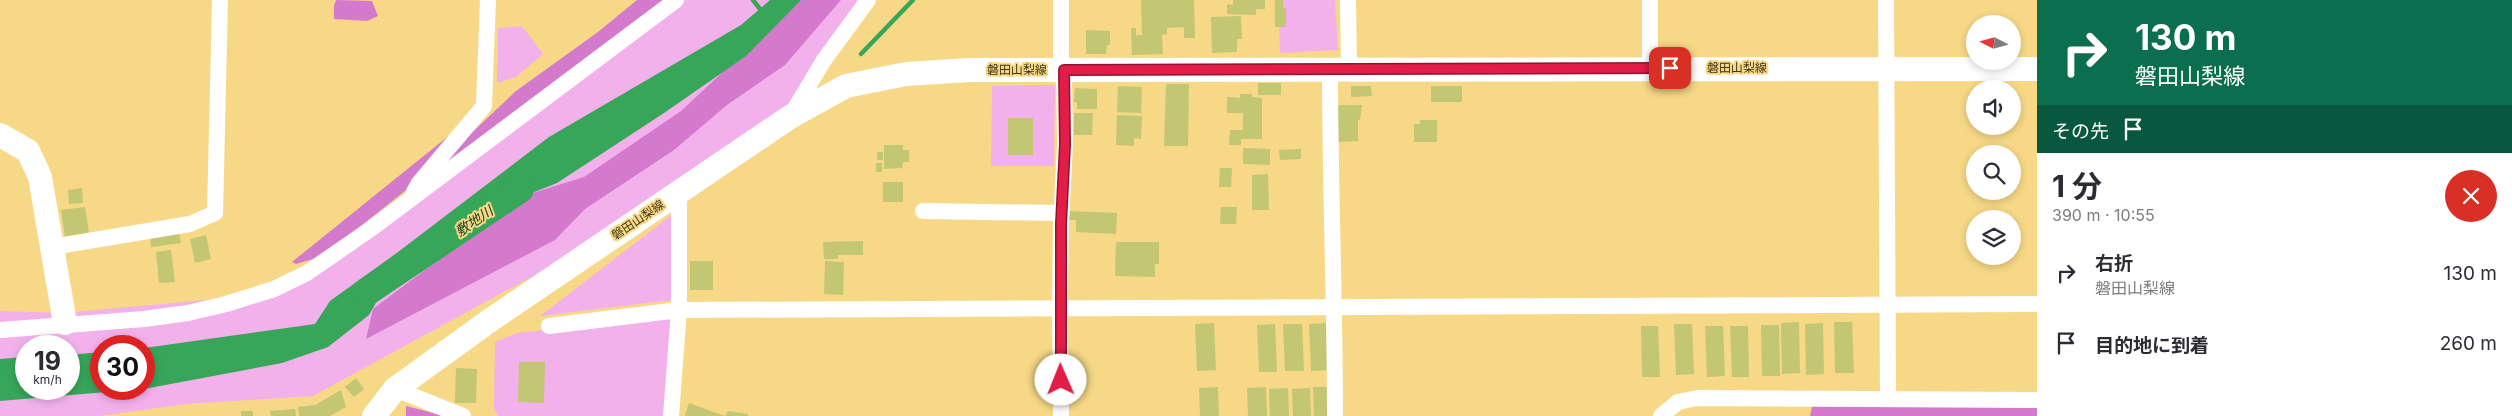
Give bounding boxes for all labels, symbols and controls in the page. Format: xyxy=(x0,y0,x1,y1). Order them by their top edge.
north arrow xyxy=(1966,15,2021,70)
map controls xyxy=(1966,15,2021,265)
text: 130 m xyxy=(2135,16,2237,58)
icon: right xyxy=(2052,20,2117,85)
pin xyxy=(1649,47,1691,89)
icon: arrive xyxy=(1656,54,1684,82)
street label: 磐田山梨線 xyxy=(1707,60,1767,75)
street label: 磐田山梨線 xyxy=(987,62,1047,77)
text: 磐田山梨線 xyxy=(2135,63,2245,89)
button: sound xyxy=(1966,80,2021,135)
icon: arrive xyxy=(2119,115,2147,143)
text: その先 xyxy=(2052,120,2109,143)
button: search xyxy=(1966,145,2021,200)
text: 1 分 xyxy=(2052,168,2102,204)
button: close xyxy=(2445,170,2497,222)
street label: 磐田山梨線 xyxy=(609,197,667,243)
water label: 敷地川 xyxy=(452,201,498,239)
text: 390 m · 10:55 xyxy=(2052,205,2155,225)
button: layers xyxy=(1966,210,2021,265)
text: 右折 xyxy=(2095,252,2133,275)
icon: right xyxy=(2052,259,2080,287)
text: 130 m xyxy=(2444,262,2497,285)
text: 磐田山梨線 xyxy=(2095,278,2175,298)
icon: arrive xyxy=(2052,329,2080,357)
text: 260 m xyxy=(2440,332,2497,355)
text: 目的地に到着 xyxy=(2095,334,2209,357)
speed limit sign: 30 xyxy=(90,335,155,400)
text: 19 xyxy=(34,346,61,376)
position arrow xyxy=(1034,353,1086,405)
text: km/h xyxy=(33,372,62,387)

